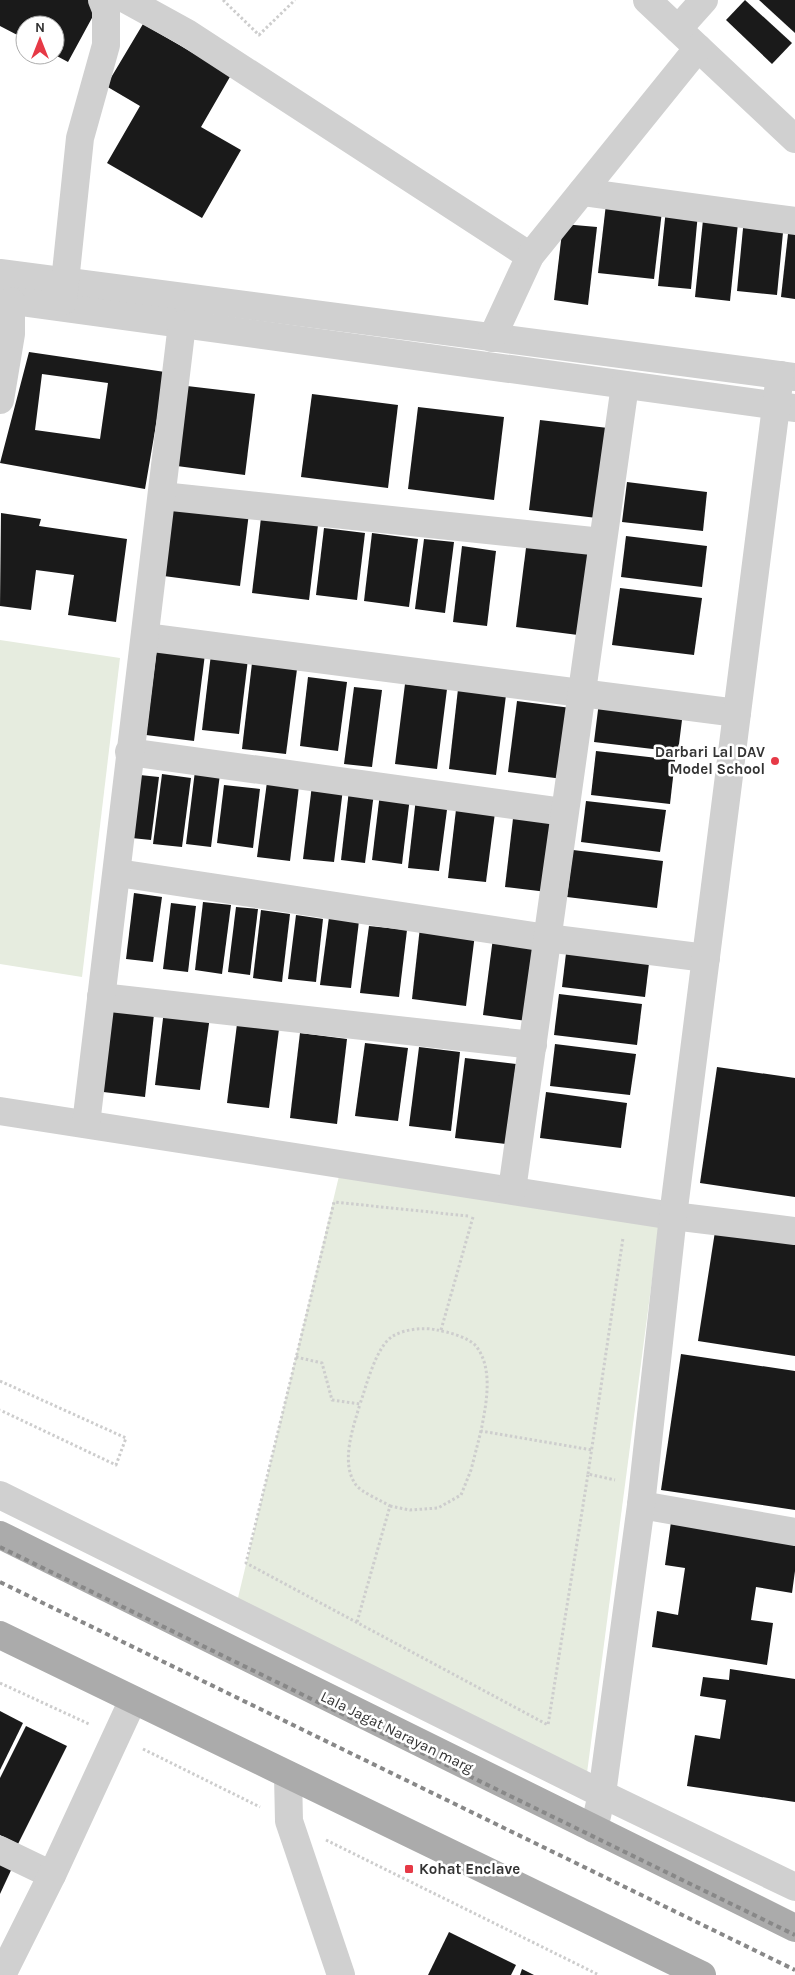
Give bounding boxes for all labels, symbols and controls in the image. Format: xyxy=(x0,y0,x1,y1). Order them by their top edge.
north arrow xyxy=(15,15,65,65)
text: N xyxy=(35,19,45,36)
place label: Darbari Lal DAV Model School xyxy=(655,743,765,778)
marker: Darbari Lal DAV Model School xyxy=(769,755,781,767)
street label: Lala Jagat Narayan marg xyxy=(318,1687,477,1777)
place label: Kohat Enclave xyxy=(419,1860,520,1878)
marker: Kohat Enclave xyxy=(403,1863,415,1875)

